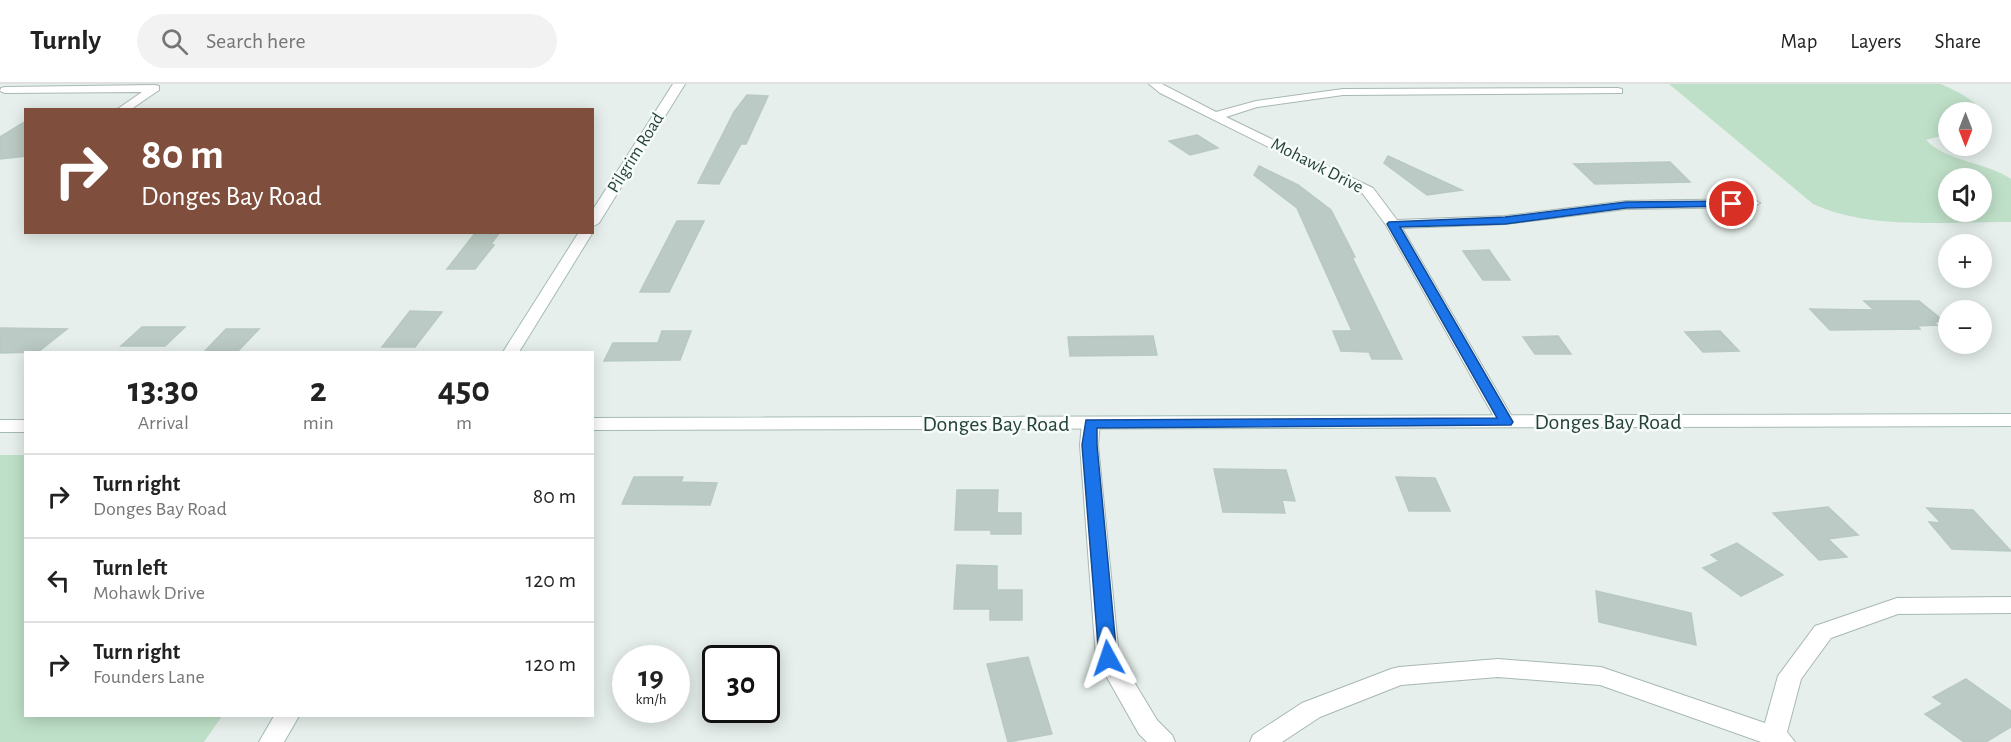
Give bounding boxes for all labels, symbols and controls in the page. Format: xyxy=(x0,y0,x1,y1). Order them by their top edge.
search box xyxy=(137,14,557,68)
icon: search xyxy=(158,25,191,58)
text: Turnly xyxy=(30,27,101,55)
text: Search here xyxy=(206,30,306,52)
text: Map xyxy=(1781,31,1817,52)
text: Layers xyxy=(1850,31,1901,52)
text: Share xyxy=(1934,31,1981,52)
north arrow xyxy=(1938,102,1992,156)
map controls xyxy=(1938,102,1992,354)
street label: Pilgrim Road xyxy=(604,110,668,196)
icon: right xyxy=(42,132,120,210)
text: 80 m xyxy=(141,134,224,176)
street label: Mohawk Drive xyxy=(1268,135,1366,197)
button: sound xyxy=(1938,168,1992,222)
pin xyxy=(1706,178,1757,229)
text: Donges Bay Road xyxy=(141,183,322,210)
icon: arrive xyxy=(1715,187,1748,220)
button: + xyxy=(1938,234,1992,288)
button: − xyxy=(1938,300,1992,354)
text: 13:30 xyxy=(128,372,199,408)
text: 2 xyxy=(310,372,327,408)
text: 450 xyxy=(438,372,490,408)
street label: Donges Bay Road xyxy=(1534,411,1682,433)
text: Arrival xyxy=(138,413,189,433)
text: min xyxy=(303,413,334,433)
text: m xyxy=(456,413,472,433)
street label: Donges Bay Road xyxy=(922,413,1070,435)
text: Turn right xyxy=(93,473,180,495)
icon: right xyxy=(42,480,75,513)
text: 80 m xyxy=(533,485,576,507)
text: Donges Bay Road xyxy=(93,499,227,519)
text: Turn left xyxy=(93,557,167,579)
icon: left xyxy=(42,564,75,597)
text: 120 m xyxy=(526,569,576,591)
text: Mohawk Drive xyxy=(93,583,205,603)
position arrow xyxy=(1076,626,1140,690)
text: Turn right xyxy=(93,641,180,663)
speed limit sign: 30 xyxy=(702,645,780,723)
icon: right xyxy=(42,648,75,681)
text: 120 m xyxy=(526,653,576,675)
text: 19 xyxy=(638,662,664,692)
text: Founders Lane xyxy=(93,667,205,687)
text: km/h xyxy=(636,692,666,707)

